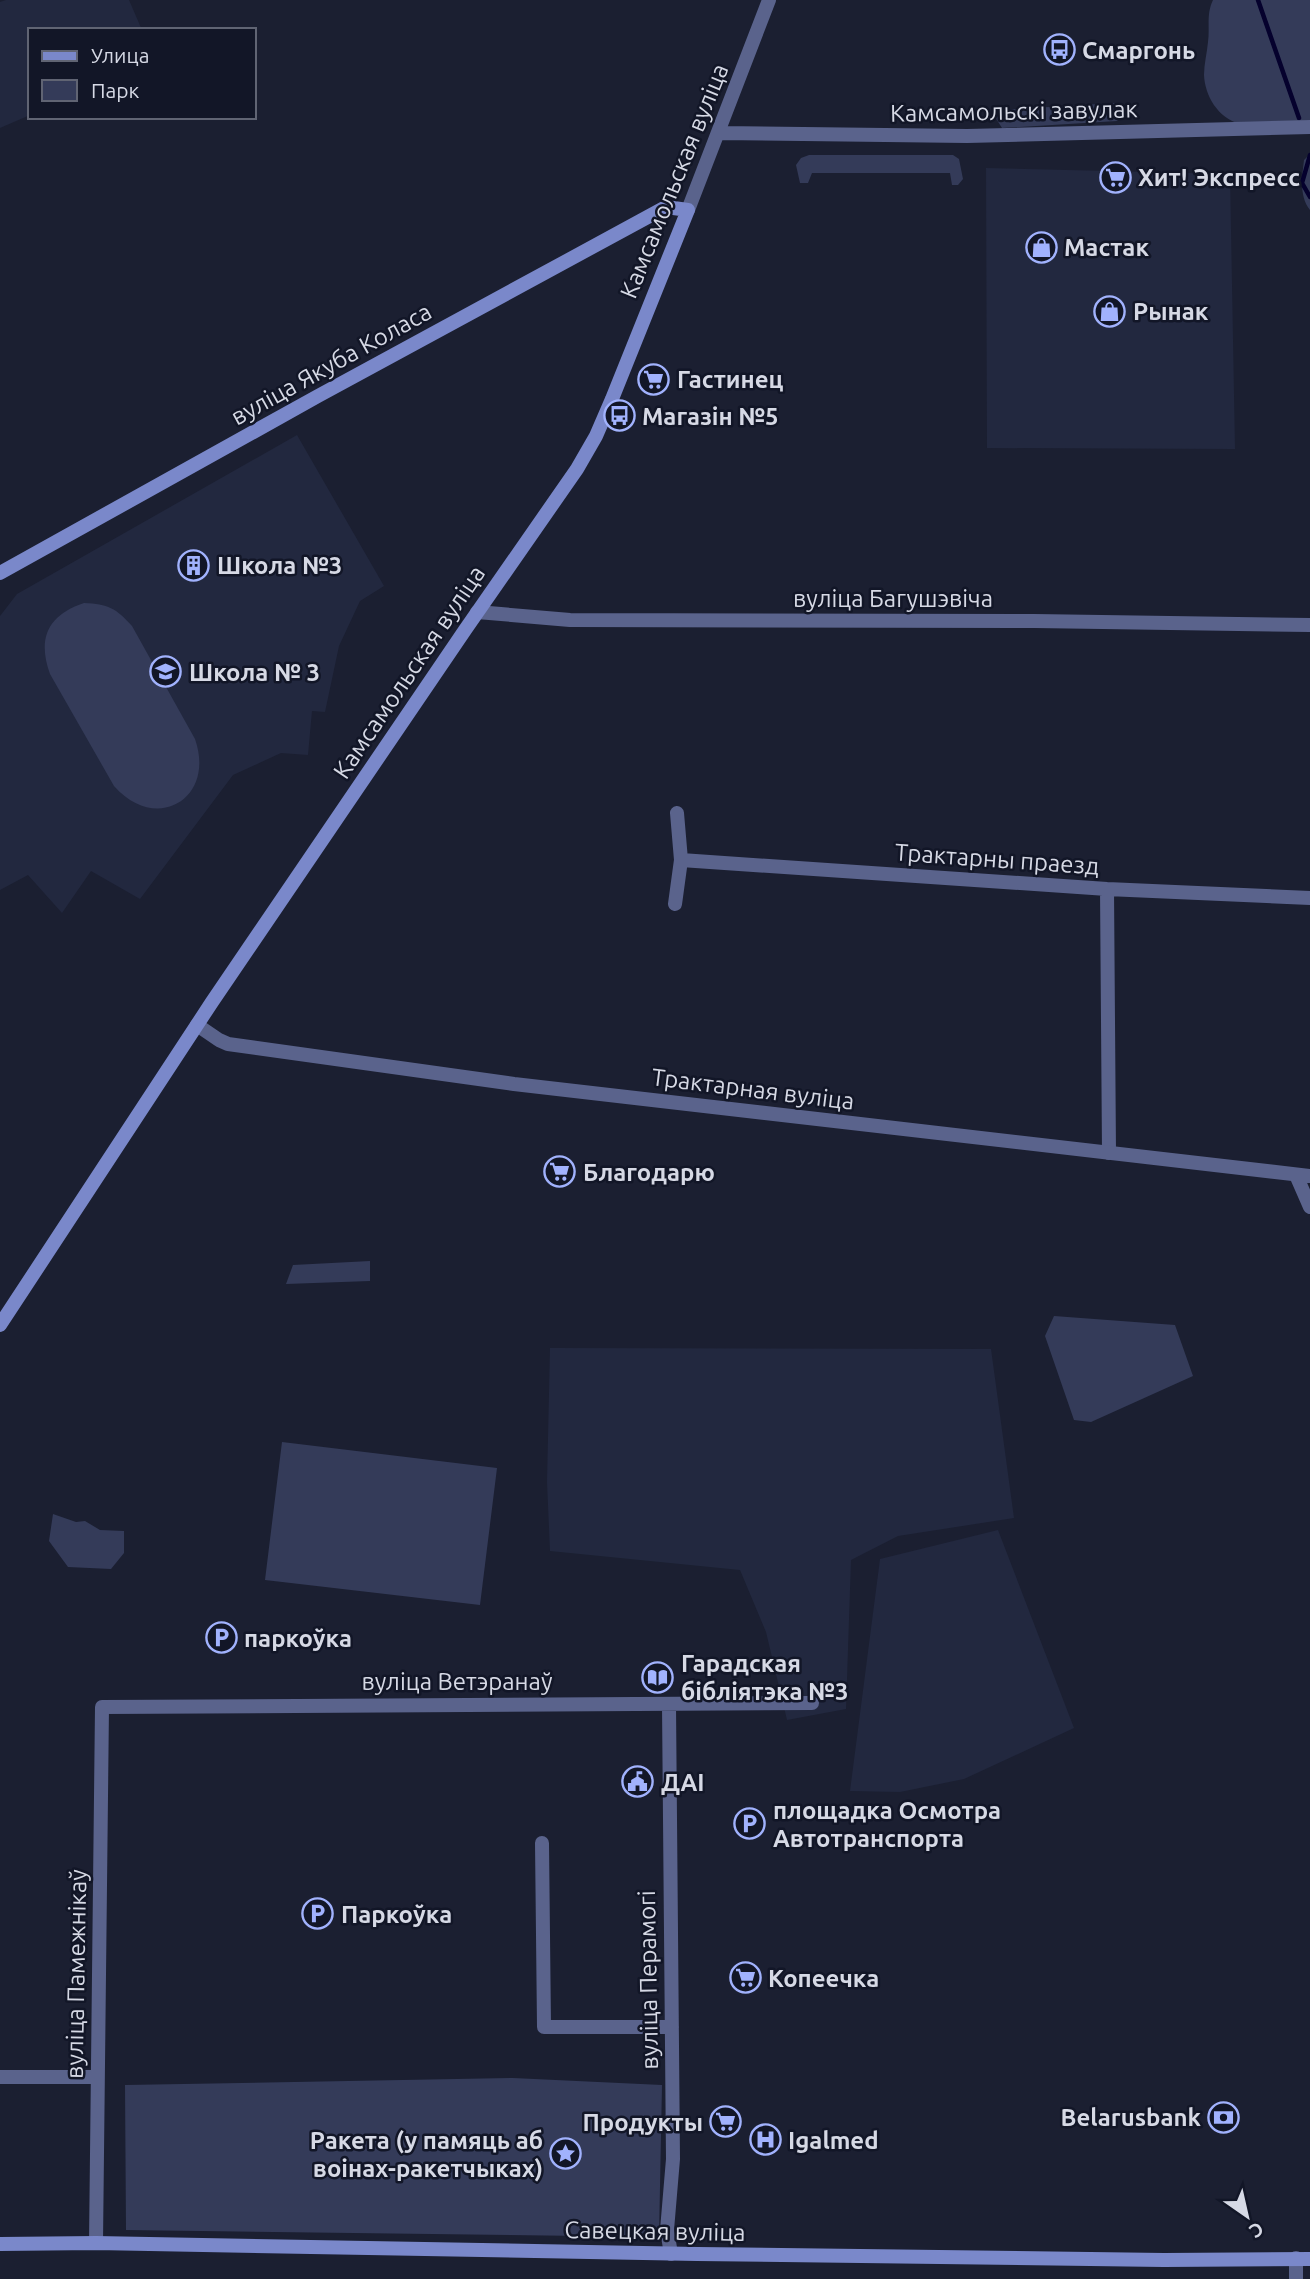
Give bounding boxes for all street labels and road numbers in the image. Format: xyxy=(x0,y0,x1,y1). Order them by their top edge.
street label: Камсамольская вуліца xyxy=(615,60,733,302)
street label: Камсамольскі завулак xyxy=(890,95,1138,127)
street label: вуліца Якуба Коласа xyxy=(226,298,436,430)
street label: Камсамольская вуліца xyxy=(328,561,490,783)
street label: вуліца Багушэвіча xyxy=(793,585,993,612)
street label: Трактарны праезд xyxy=(894,838,1100,880)
street label: Трактарная вуліца xyxy=(650,1063,856,1115)
street label: вуліца Ветэранаў xyxy=(361,1668,553,1695)
street label: вуліца Памежнікаў xyxy=(61,1869,91,2079)
street label: вуліца Перамогі xyxy=(633,1890,663,2070)
street label: Савецкая вуліца xyxy=(564,2216,746,2246)

